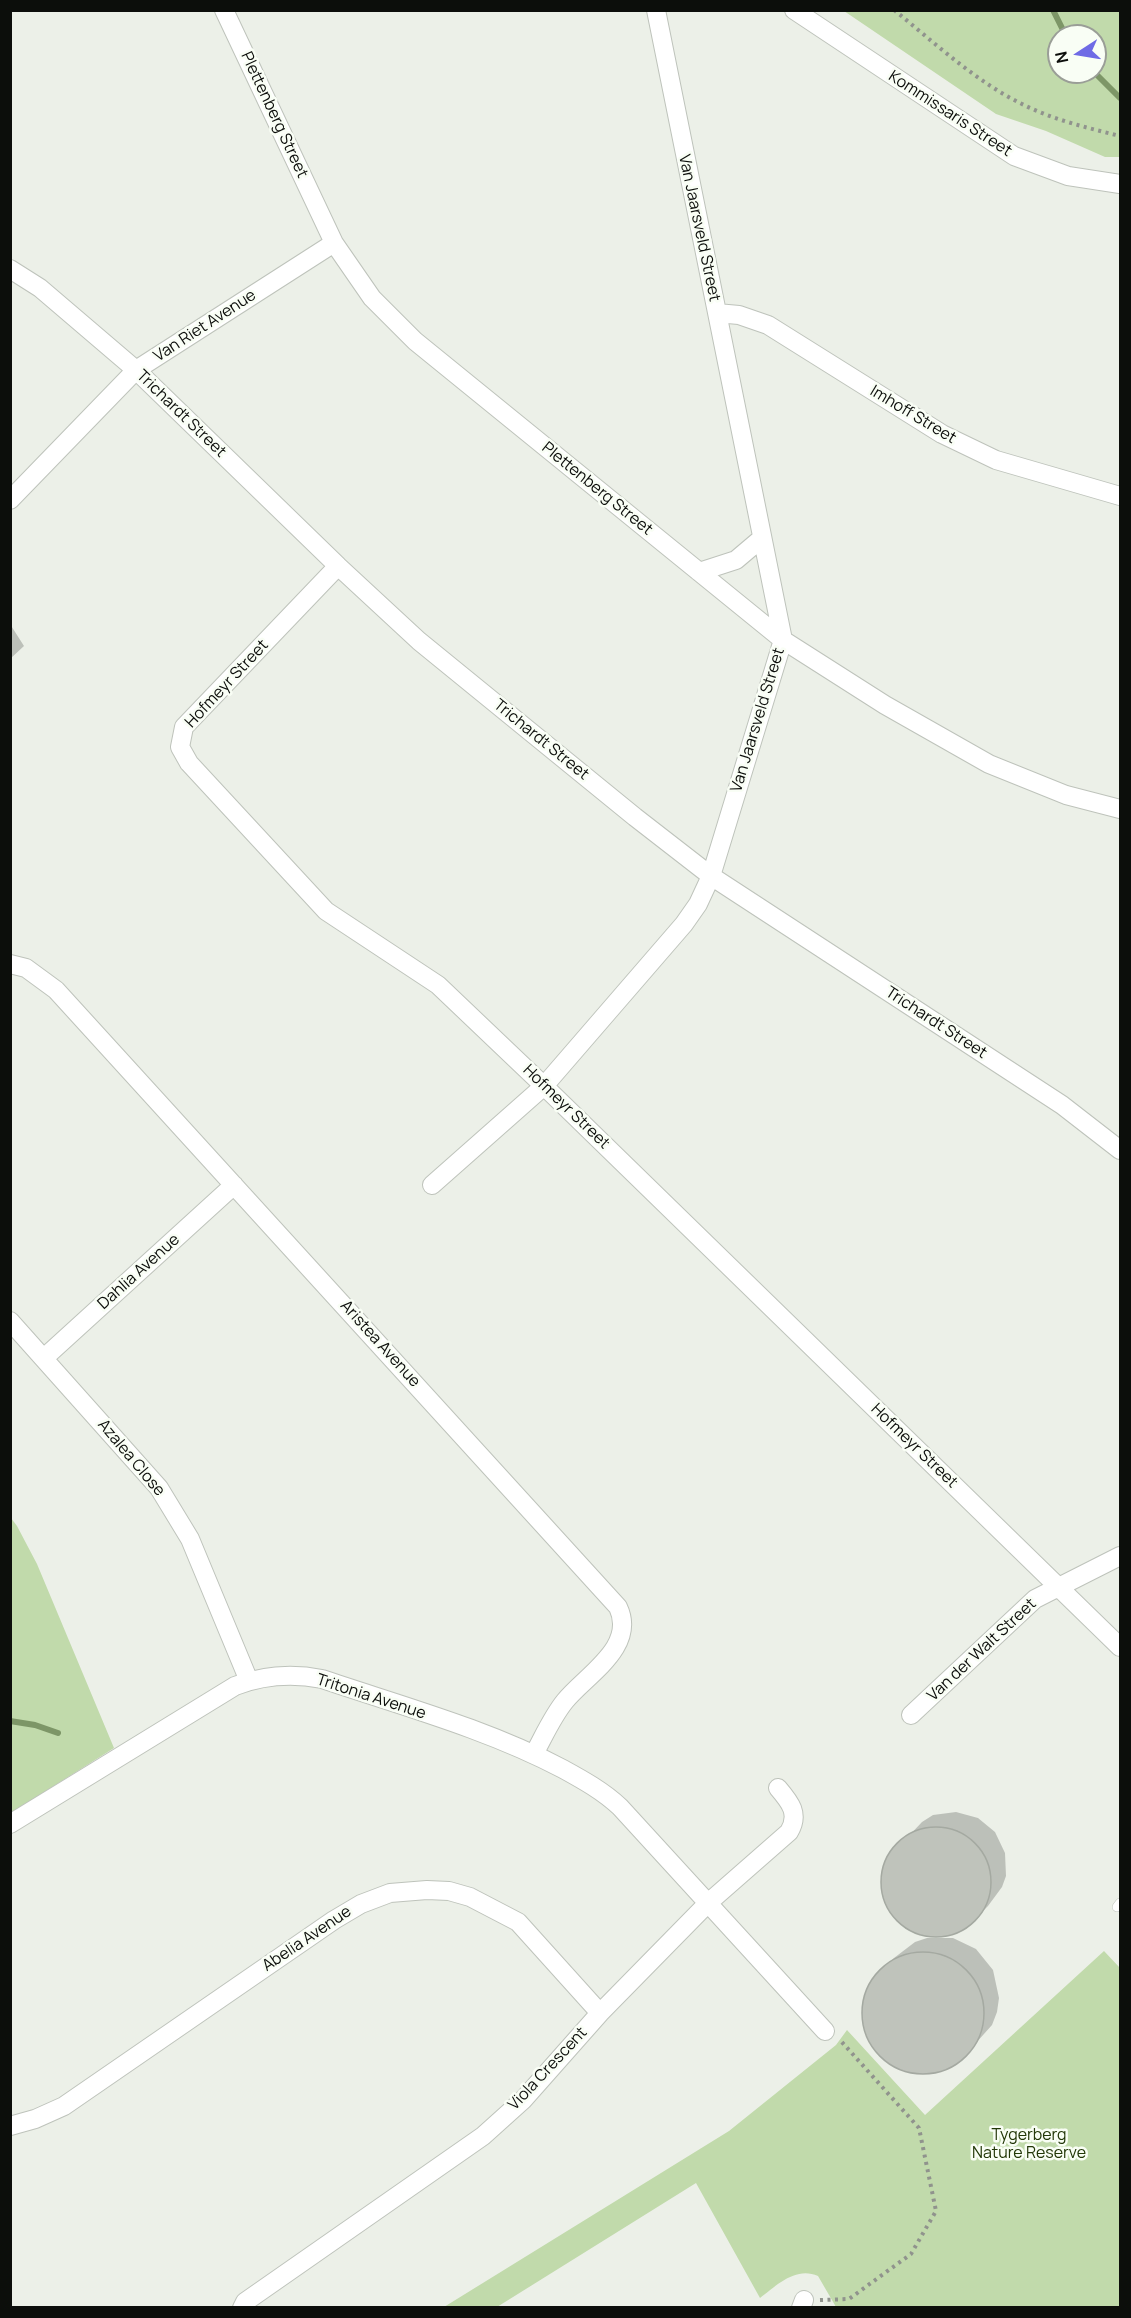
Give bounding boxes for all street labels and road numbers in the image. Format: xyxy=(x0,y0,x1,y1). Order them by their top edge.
street label: Plettenberg Street xyxy=(236,49,312,181)
street label: Kommissaris Street xyxy=(885,67,1015,161)
street label: Van Jaarsveld Street xyxy=(674,153,724,303)
street label: Van Riet Avenue xyxy=(150,286,260,366)
street label: Trichardt Street xyxy=(132,366,230,462)
street label: Imhoff Street xyxy=(866,382,960,448)
street label: Plettenberg Street xyxy=(538,438,656,540)
street label: Hofmeyr Street xyxy=(181,636,273,732)
street label: Van Jaarsveld Street xyxy=(727,646,789,794)
street label: Trichardt Street xyxy=(489,696,593,784)
street label: Trichardt Street xyxy=(882,983,990,1063)
street label: Hofmeyr Street xyxy=(519,1061,613,1153)
street label: Dahlia Avenue xyxy=(94,1230,184,1314)
street label: Aristea Avenue xyxy=(336,1297,424,1391)
street label: Hofmeyr Street xyxy=(867,1400,961,1492)
street label: Azalea Close xyxy=(93,1416,169,1500)
street label: Van der Walt Street xyxy=(924,1595,1040,1705)
street label: Tritonia Avenue xyxy=(314,1670,428,1724)
street label: Abelia Avenue xyxy=(259,1902,355,1976)
street label: Viola Crescent xyxy=(505,2023,591,2115)

